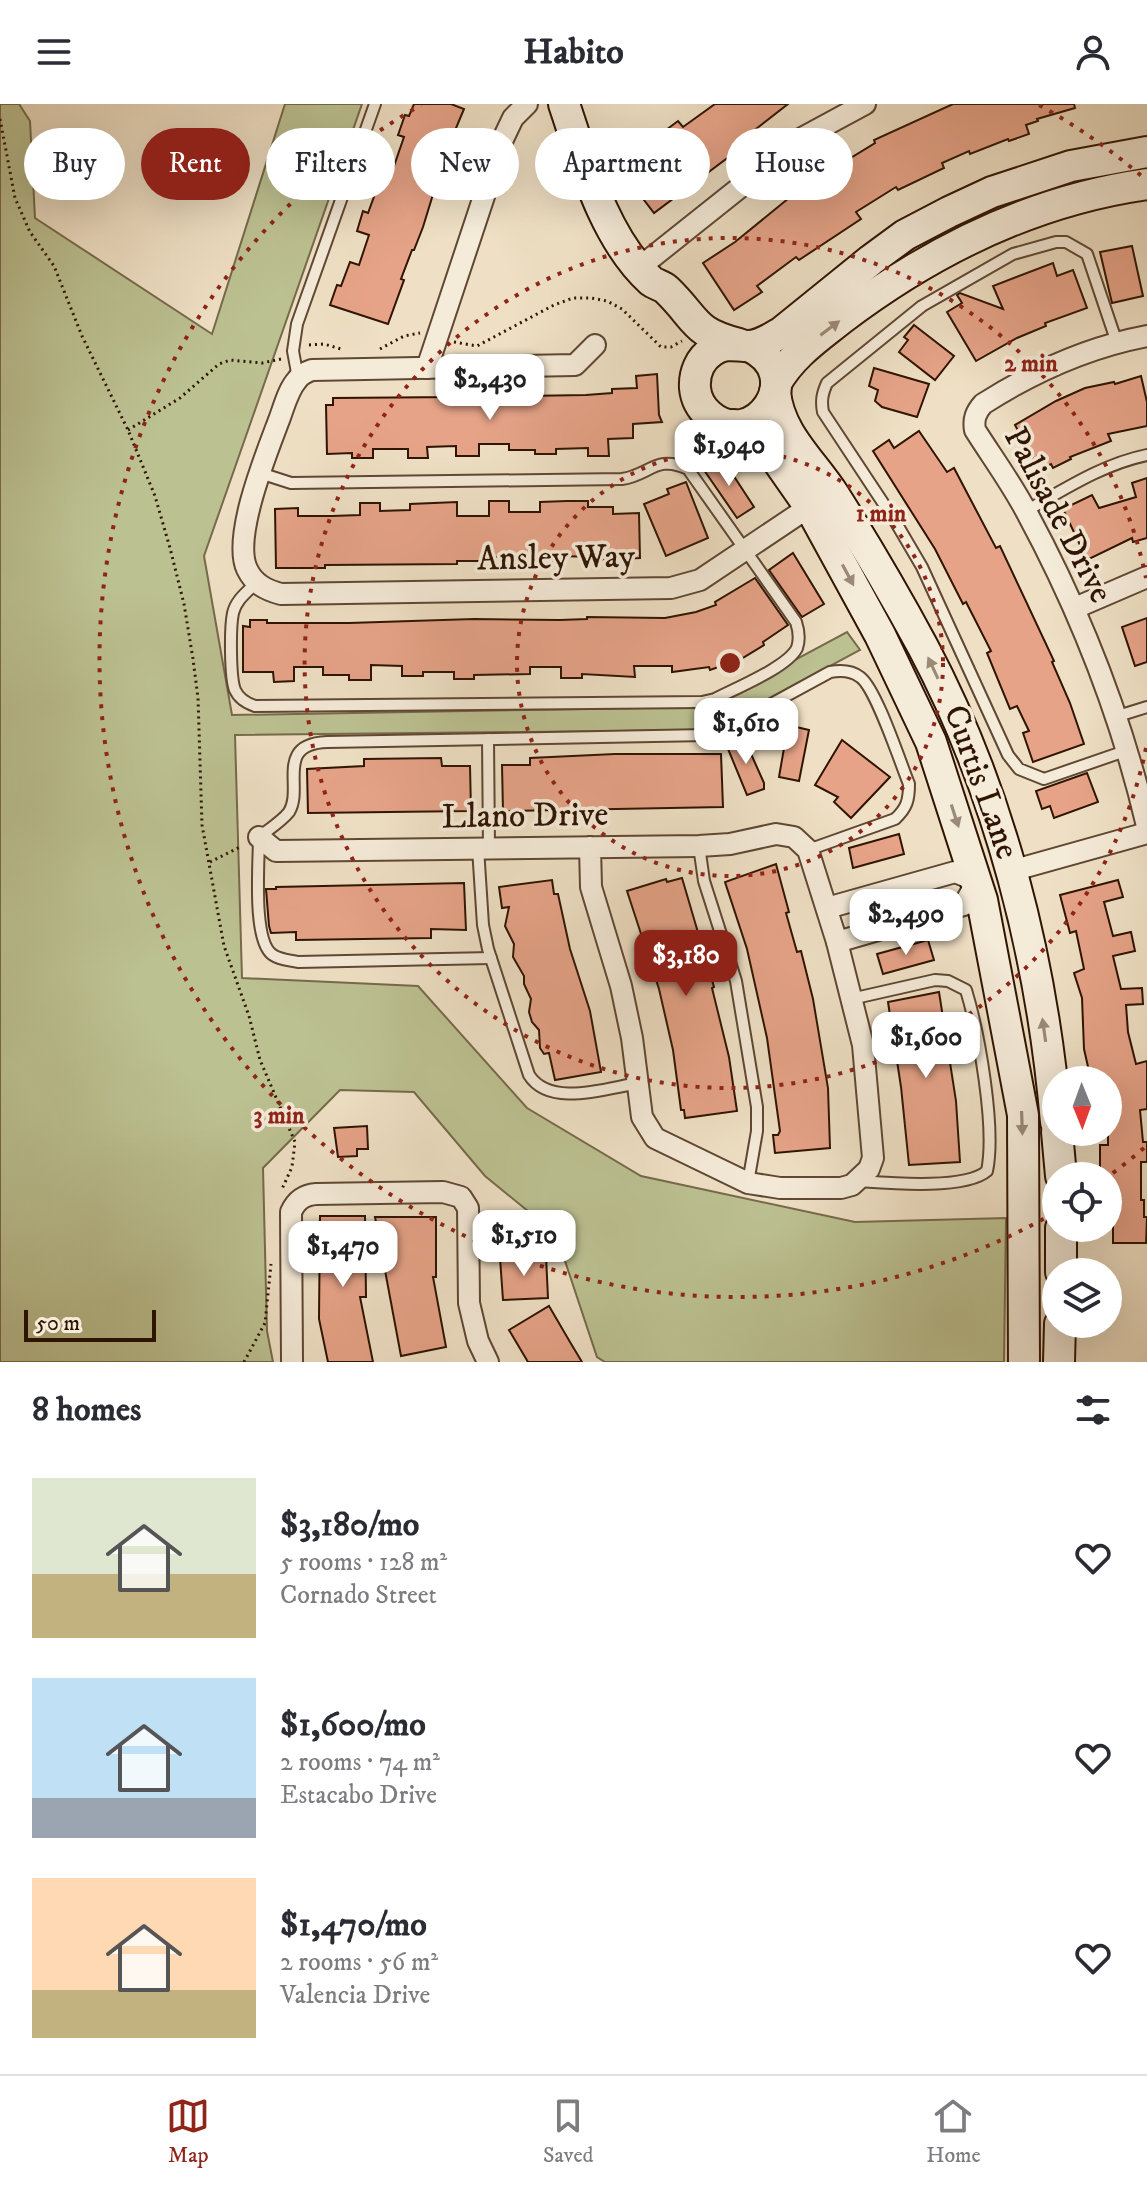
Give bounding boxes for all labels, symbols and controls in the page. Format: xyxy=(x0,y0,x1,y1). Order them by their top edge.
icon: menu xyxy=(32,30,76,74)
text: Habito xyxy=(523,30,624,75)
icon: person xyxy=(1071,30,1115,74)
chip: Buy xyxy=(24,128,125,200)
chip: Rent xyxy=(141,128,250,200)
chip: Filters xyxy=(266,128,395,200)
chip: New xyxy=(411,128,519,200)
chip: Apartment xyxy=(535,128,710,200)
chip: House xyxy=(726,128,853,200)
one-way arrow xyxy=(820,321,840,337)
text: 2 min xyxy=(1004,349,1058,379)
pin: $2,430 xyxy=(425,354,555,422)
text: $2,430 xyxy=(453,363,527,396)
pin: $1,940 xyxy=(664,420,794,488)
street label: Palisade Drive xyxy=(994,420,1122,610)
text: $1,940 xyxy=(693,429,765,462)
text: 1 min xyxy=(856,499,907,529)
street label: Ansley Way xyxy=(477,536,636,580)
one-way arrow xyxy=(841,564,855,586)
centre of rings xyxy=(716,649,744,677)
one-way arrow xyxy=(926,656,940,680)
pin: $1,610 xyxy=(681,698,811,766)
street label: Curtis Lane xyxy=(934,699,1028,865)
text: $1,610 xyxy=(712,707,780,740)
street label: Llano Drive xyxy=(441,794,609,838)
one-way arrow xyxy=(950,804,962,828)
pin: $2,490 xyxy=(841,889,971,957)
text: $2,490 xyxy=(868,898,944,931)
pin: $3,180 xyxy=(621,930,751,998)
text: $3,180 xyxy=(652,939,720,972)
pin: $1,600 xyxy=(861,1012,991,1080)
one-way arrow xyxy=(1037,1017,1050,1042)
text: $1,600 xyxy=(890,1021,962,1054)
north arrow xyxy=(1042,1066,1122,1146)
map controls xyxy=(1042,1066,1122,1338)
text: 3 min xyxy=(254,1101,305,1131)
one-way arrow xyxy=(1016,1111,1029,1136)
button: locate xyxy=(1042,1162,1122,1242)
pin: $1,510 xyxy=(459,1210,589,1278)
text: $1,510 xyxy=(491,1219,557,1252)
pin: $1,470 xyxy=(278,1221,408,1289)
text: $1,470 xyxy=(306,1230,380,1263)
button: layers xyxy=(1042,1258,1122,1338)
scale bar xyxy=(24,1306,156,1342)
text: 50 m xyxy=(36,1310,80,1337)
icon: filters xyxy=(1071,1388,1115,1432)
text: 8 homes xyxy=(32,1389,141,1431)
text: $3,180/mo xyxy=(280,1504,419,1546)
icon: home xyxy=(96,1510,192,1606)
icon: heart xyxy=(1071,1536,1115,1580)
text: 5 rooms · 128 m² xyxy=(280,1546,447,1579)
text: Cornado Street xyxy=(280,1579,437,1612)
text: $1,600/mo xyxy=(280,1704,426,1746)
icon: home xyxy=(96,1710,192,1806)
icon: heart xyxy=(1071,1736,1115,1780)
text: 2 rooms · 74 m² xyxy=(280,1746,440,1779)
text: Estacabo Drive xyxy=(280,1779,437,1812)
text: $1,470/mo xyxy=(280,1904,427,1946)
icon: home xyxy=(96,1910,192,2006)
icon: heart xyxy=(1071,1936,1115,1980)
text: 2 rooms · 56 m² xyxy=(280,1946,438,1979)
text: Valencia Drive xyxy=(280,1979,430,2012)
tab: Map xyxy=(166,2094,210,2169)
tab: Saved xyxy=(543,2094,594,2169)
tab: Home xyxy=(926,2094,981,2169)

